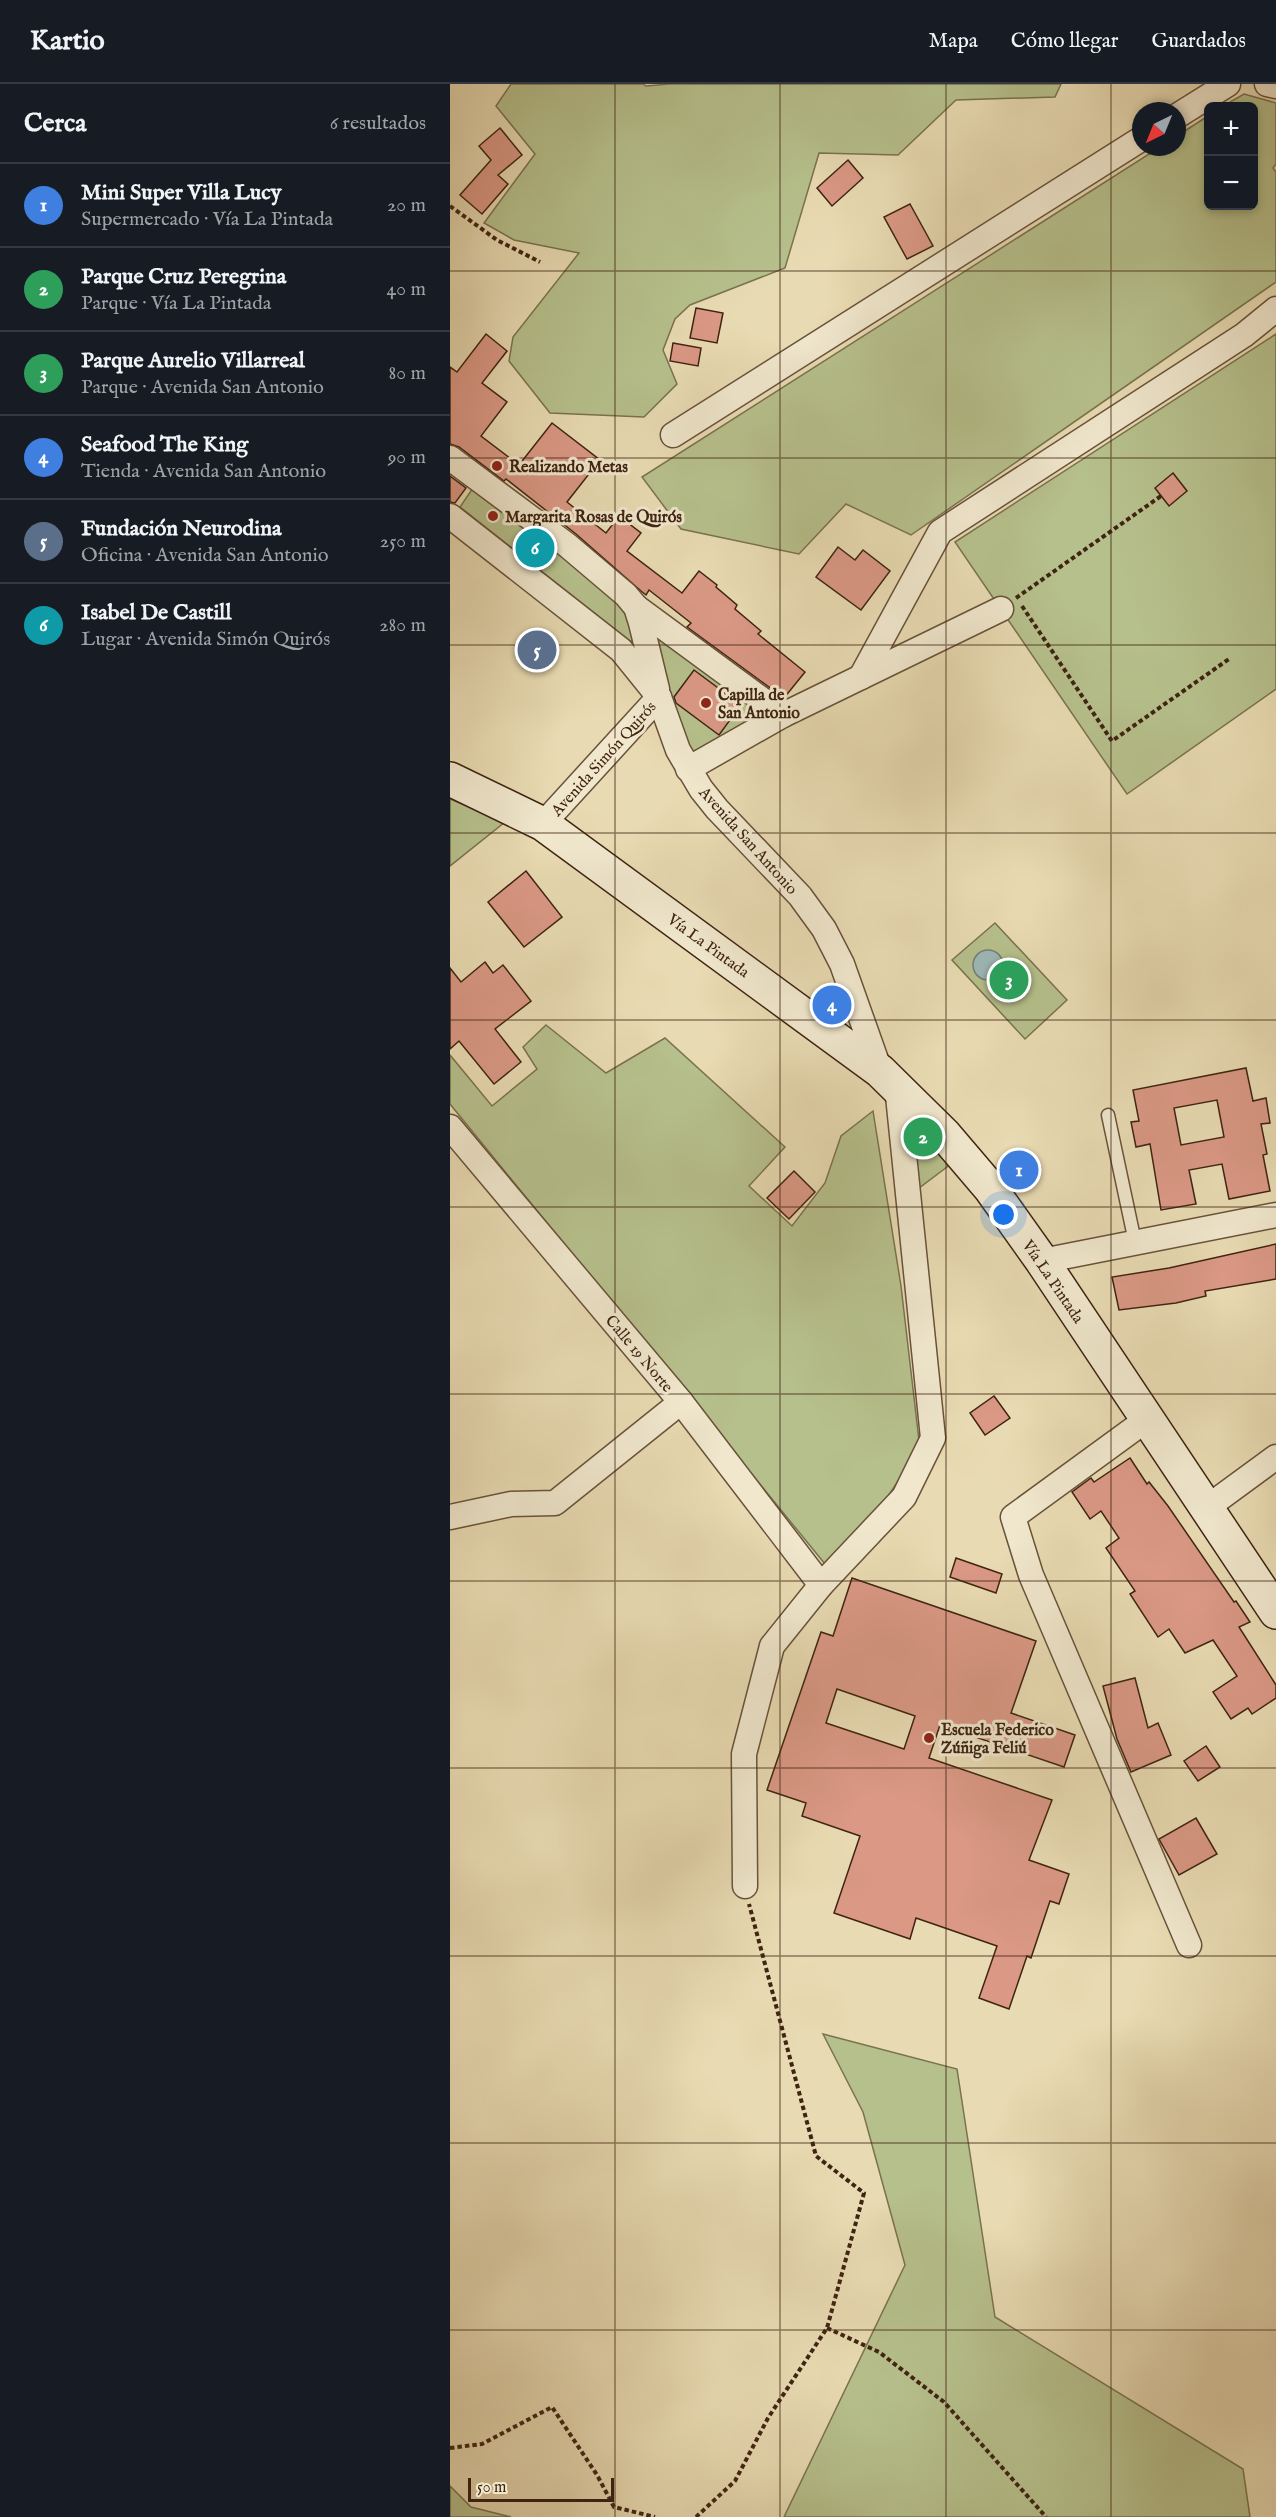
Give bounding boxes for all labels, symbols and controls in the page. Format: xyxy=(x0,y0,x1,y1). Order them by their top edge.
text: Kartio xyxy=(30,24,105,59)
text: Mapa xyxy=(929,28,978,55)
text: Cómo llegar xyxy=(1011,28,1118,55)
text: Guardados xyxy=(1151,28,1246,55)
north arrow xyxy=(1132,102,1186,156)
map controls xyxy=(1204,102,1258,210)
button: + xyxy=(1204,102,1258,156)
text: Cerca xyxy=(24,107,86,140)
text: 6 resultados xyxy=(330,111,426,136)
button: − xyxy=(1204,156,1258,210)
text: Mini Super Villa Lucy xyxy=(81,179,282,207)
text: 1 xyxy=(40,193,47,218)
text: 20 m xyxy=(387,193,426,218)
text: Supermercado · Vía La Pintada xyxy=(81,207,333,232)
text: Parque Cruz Peregrina xyxy=(81,263,286,291)
text: 2 xyxy=(39,277,48,302)
text: 40 m xyxy=(387,277,426,302)
text: Parque · Vía La Pintada xyxy=(81,291,272,316)
text: Parque Aurelio Villarreal xyxy=(81,347,305,375)
text: 3 xyxy=(40,361,47,386)
text: 80 m xyxy=(389,361,426,386)
text: Parque · Avenida San Antonio xyxy=(81,375,324,400)
text: Seafood The King xyxy=(81,431,248,459)
text: 4 xyxy=(39,445,48,470)
text: 90 m xyxy=(388,445,426,470)
place label: Realizando Metas xyxy=(509,458,628,478)
text: Tienda · Avenida San Antonio xyxy=(81,459,326,484)
marker: Realizando Metas xyxy=(490,459,504,473)
place label: Margarita Rosas de Quirós xyxy=(505,508,682,528)
marker: Margarita Rosas de Quirós xyxy=(486,509,500,523)
text: Fundación Neurodina xyxy=(81,515,281,543)
pin: 6 xyxy=(516,526,554,570)
text: 5 xyxy=(40,529,47,554)
text: 250 m xyxy=(380,529,426,554)
text: Oficina · Avenida San Antonio xyxy=(81,543,328,568)
text: Isabel De Castill xyxy=(81,599,231,627)
text: 6 xyxy=(39,613,48,638)
text: 280 m xyxy=(379,613,426,638)
text: Lugar · Avenida Simón Quirós xyxy=(81,627,330,652)
pin: 5 xyxy=(518,628,556,672)
place label: Capilla de San Antonio xyxy=(718,686,800,724)
marker: Capilla de San Antonio xyxy=(699,696,713,710)
street label: Avenida Simón Quirós xyxy=(547,697,662,822)
street label: Avenida San Antonio xyxy=(693,783,801,900)
street label: Vía La Pintada xyxy=(662,910,753,983)
pin: 3 xyxy=(990,958,1028,1002)
pin: 4 xyxy=(812,982,851,1028)
pin: 2 xyxy=(904,1114,942,1160)
pin: 1 xyxy=(1000,1148,1038,1192)
your location xyxy=(989,1200,1018,1229)
street label: Vía La Pintada xyxy=(1017,1236,1088,1328)
street label: Calle 19 Norte xyxy=(600,1311,677,1397)
place label: Escuela Federico Zúñiga Feliú xyxy=(941,1721,1054,1759)
marker: Escuela Federico Zúñiga Feliú xyxy=(922,1731,936,1745)
scale bar xyxy=(468,2475,614,2502)
text: 50 m xyxy=(477,2478,506,2498)

